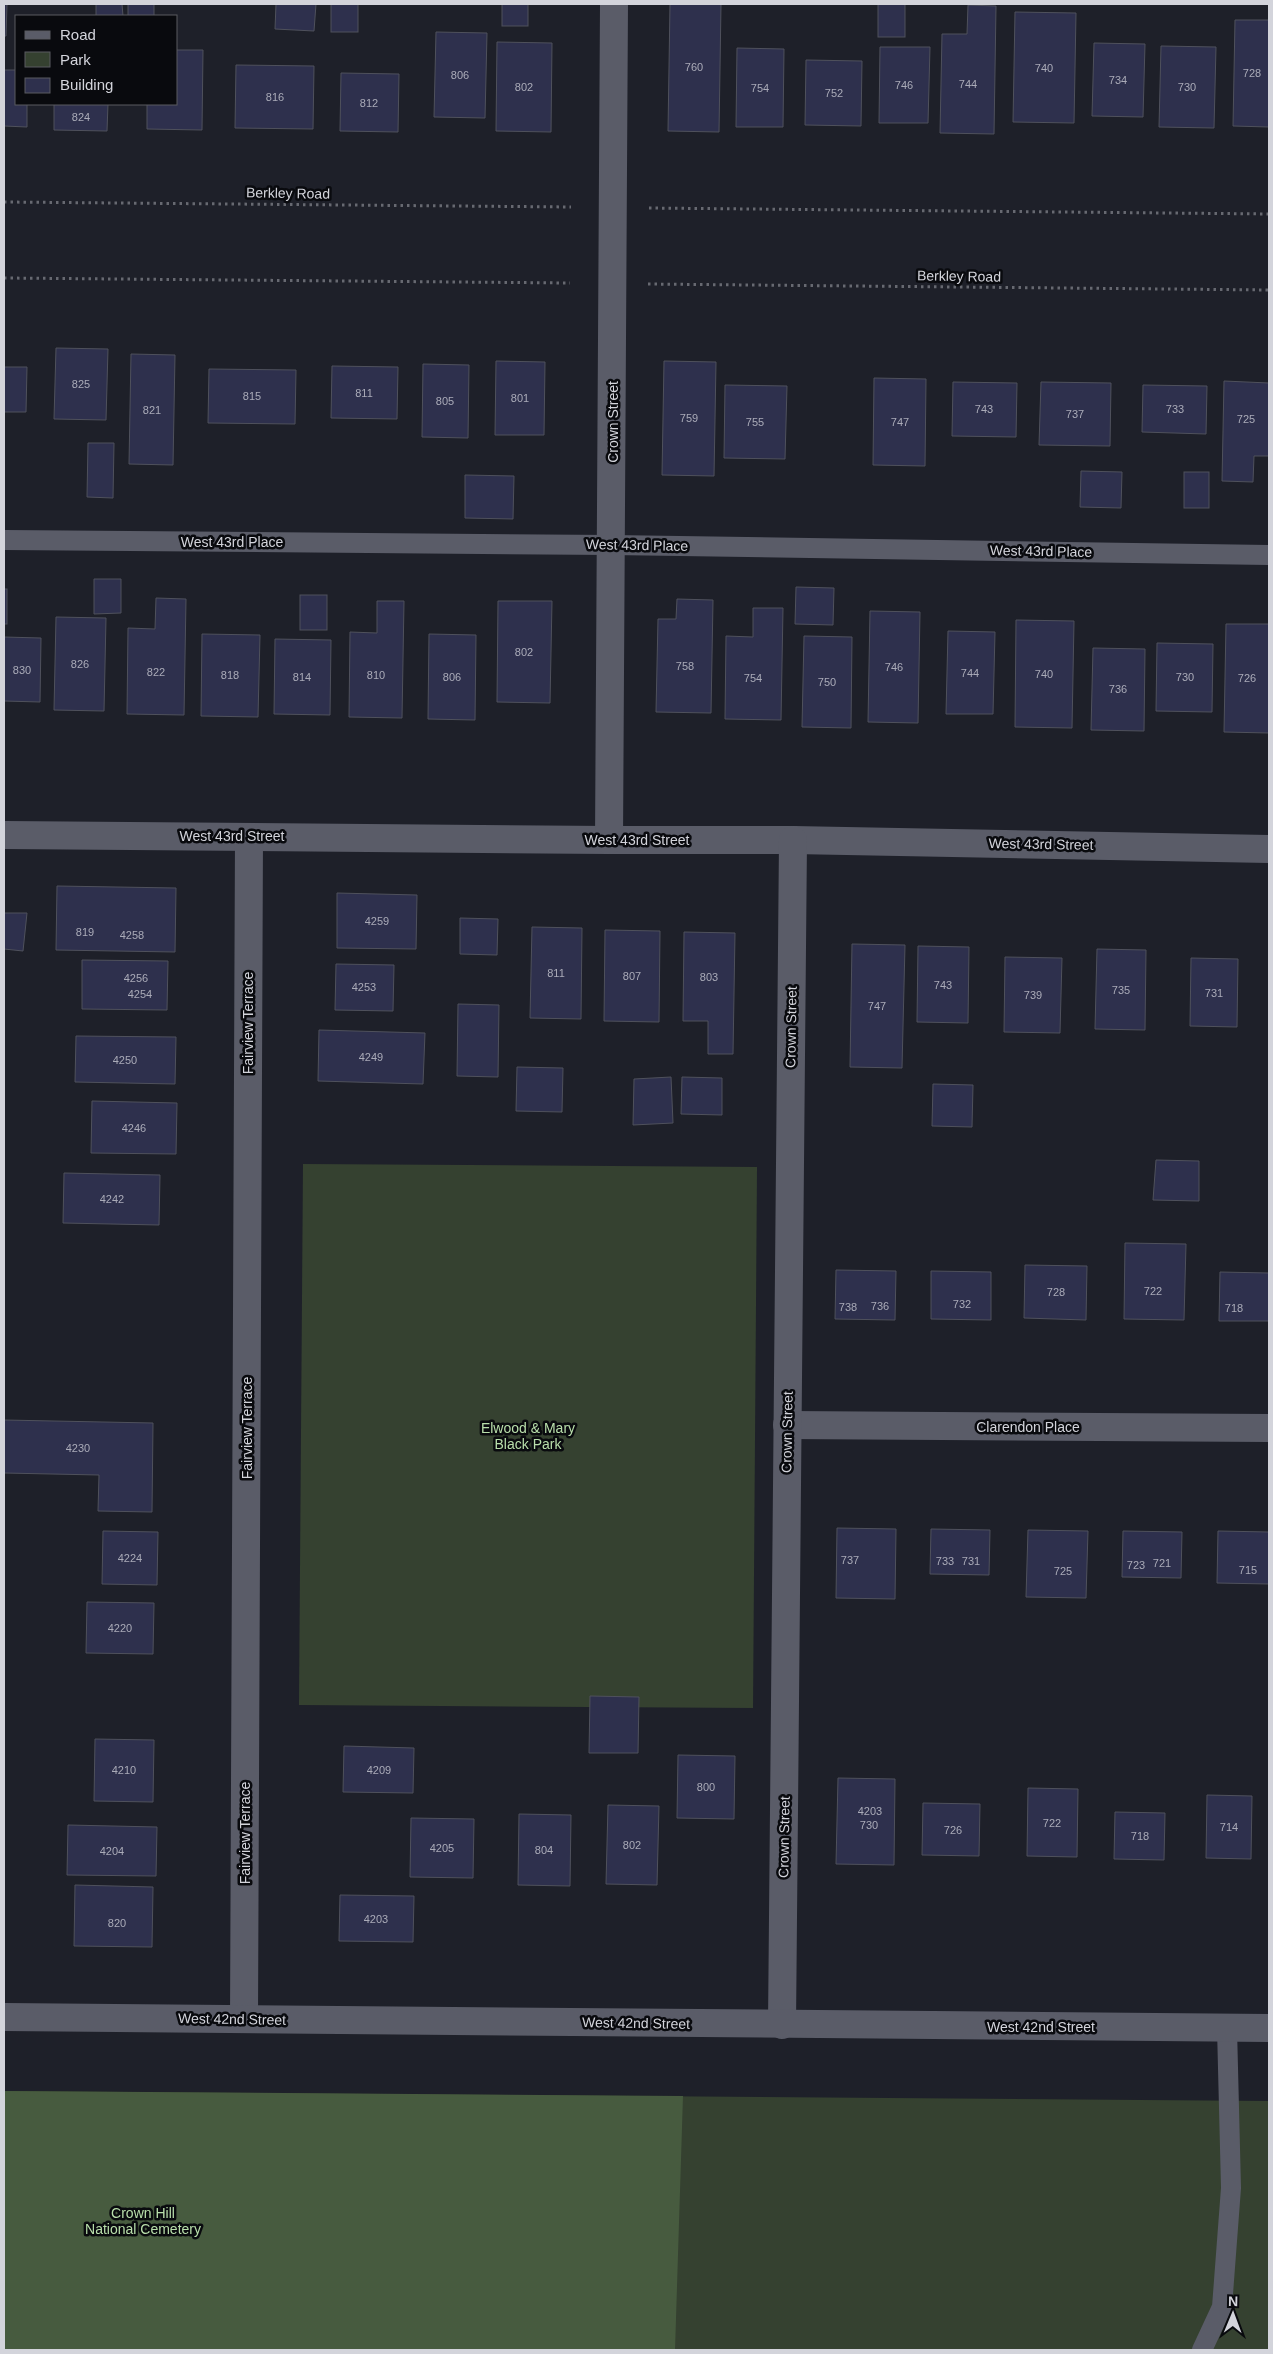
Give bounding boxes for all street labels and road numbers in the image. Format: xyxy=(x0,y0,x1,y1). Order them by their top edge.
street label: Berkley Road xyxy=(246,184,330,202)
street label: Berkley Road xyxy=(917,267,1001,285)
street label: Crown Street xyxy=(605,381,621,463)
street label: West 43rd Place xyxy=(181,534,283,550)
street label: West 43rd Place xyxy=(586,536,689,554)
street label: West 43rd Place xyxy=(990,542,1093,560)
street label: West 43rd Street xyxy=(180,828,285,844)
street label: West 43rd Street xyxy=(585,832,690,848)
street label: West 43rd Street xyxy=(988,835,1094,853)
street label: Fairview Terrace xyxy=(240,972,256,1074)
street label: Crown Street xyxy=(782,986,800,1068)
street label: Fairview Terrace xyxy=(239,1377,255,1479)
street label: Crown Street xyxy=(778,1391,796,1473)
street label: Clarendon Place xyxy=(976,1419,1080,1435)
street label: Fairview Terrace xyxy=(237,1782,253,1884)
street label: Crown Street xyxy=(775,1796,793,1878)
street label: West 42nd Street xyxy=(178,2010,286,2028)
street label: West 42nd Street xyxy=(582,2014,690,2032)
street label: West 42nd Street xyxy=(987,2019,1095,2035)

